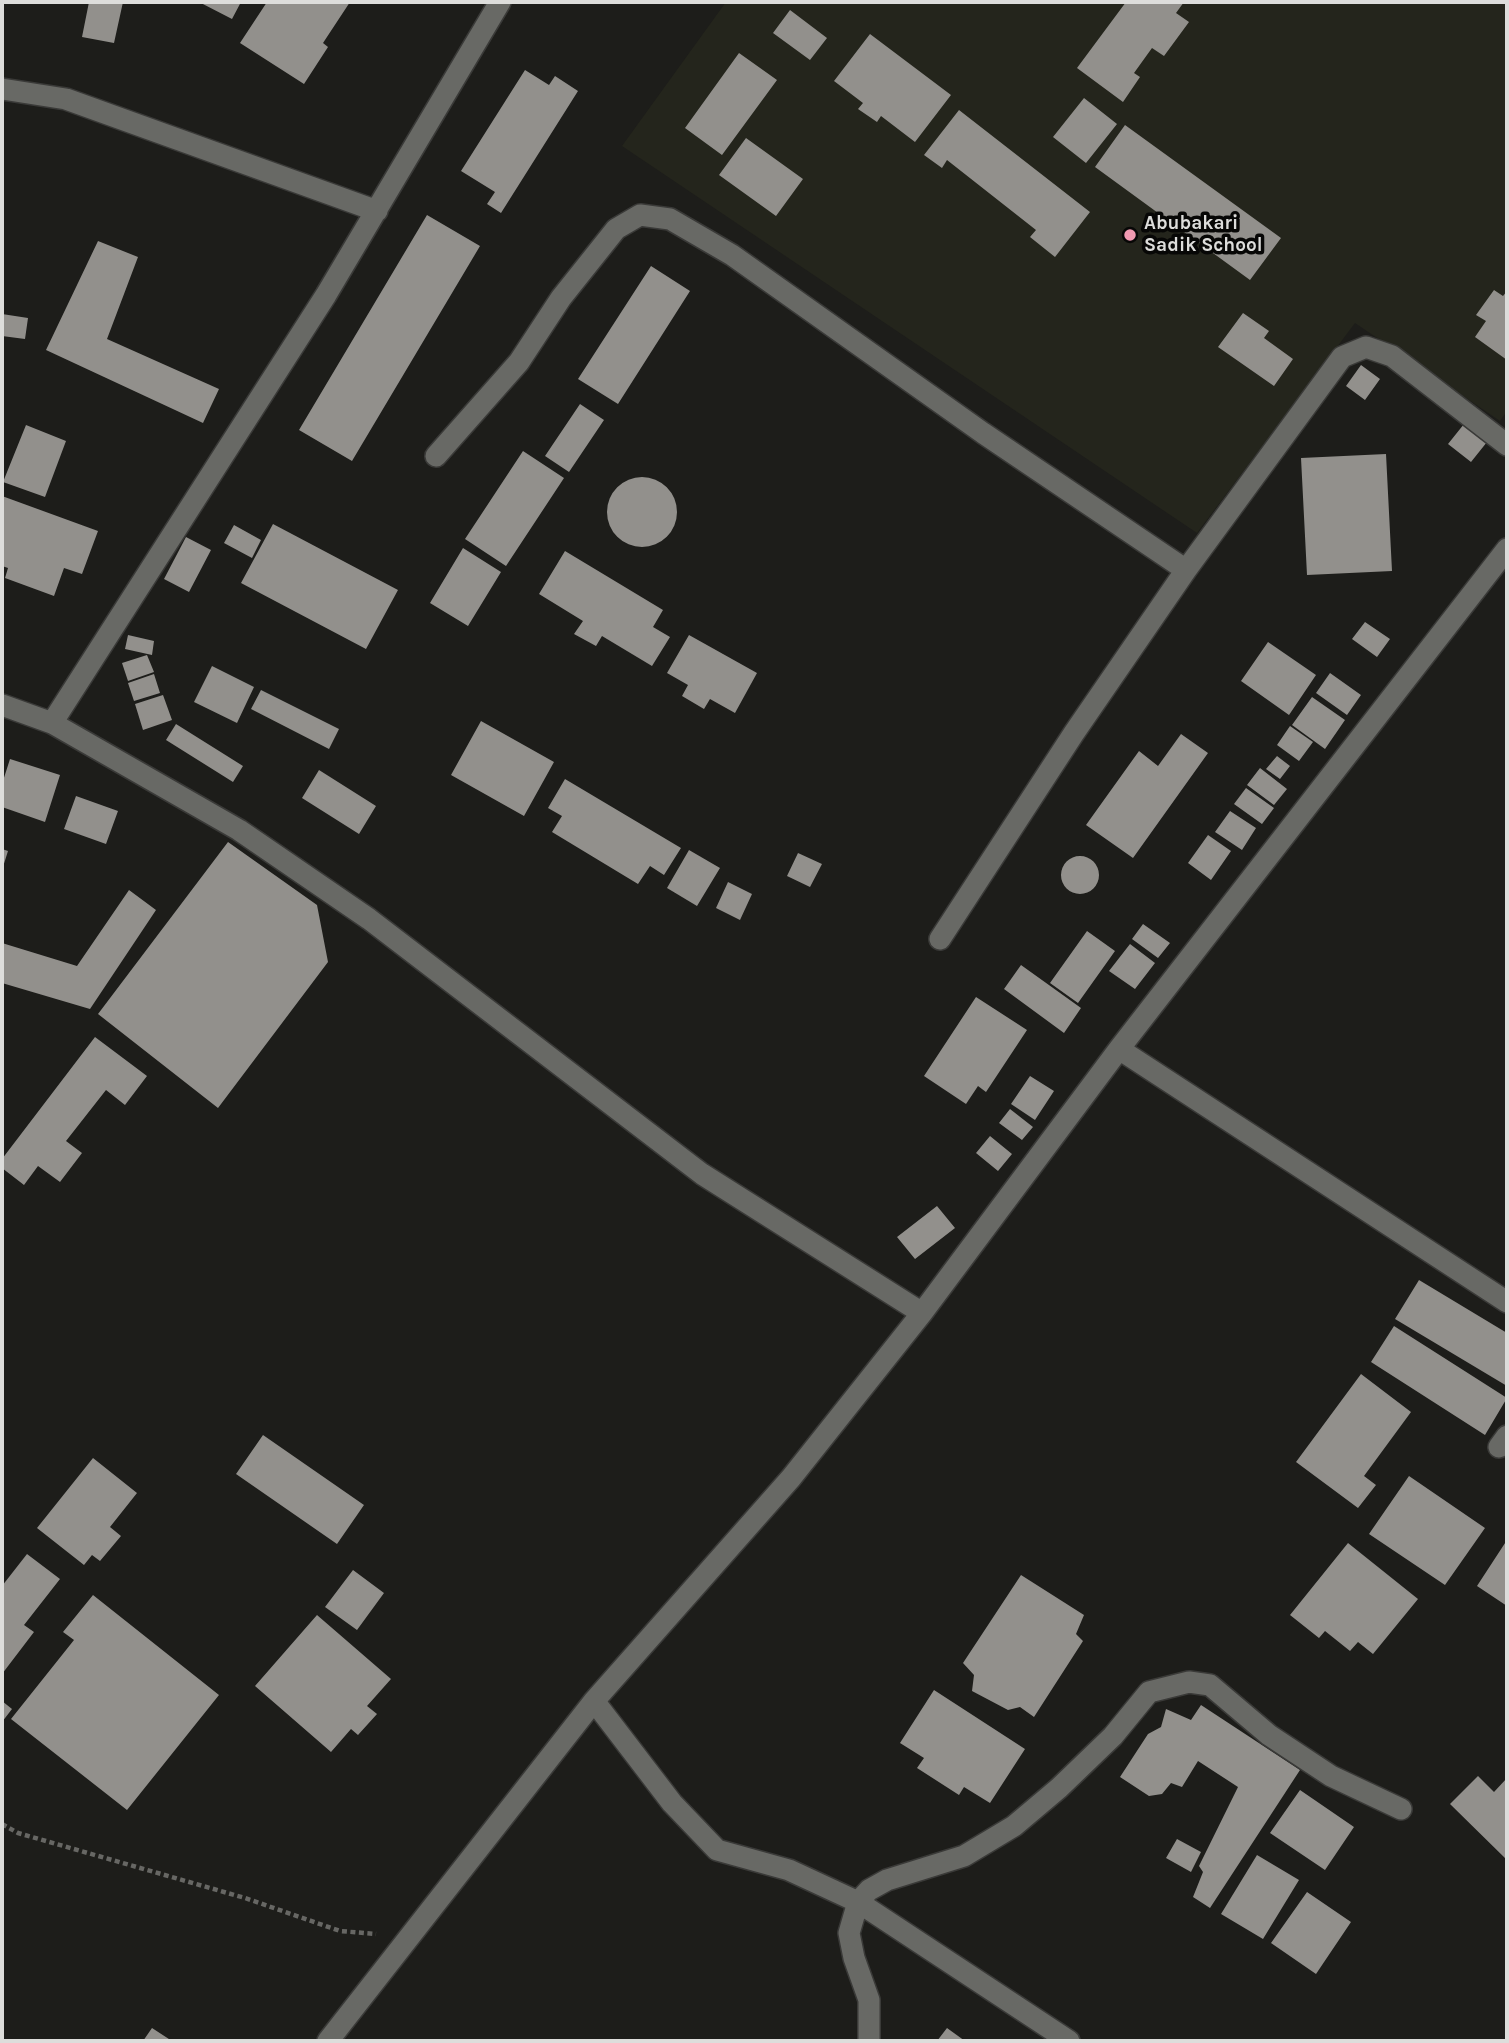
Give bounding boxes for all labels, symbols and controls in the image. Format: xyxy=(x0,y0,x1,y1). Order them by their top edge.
place label: Abubakari Sadik School xyxy=(1144,213,1262,257)
marker: Abubakari Sadik School xyxy=(1122,227,1138,243)

